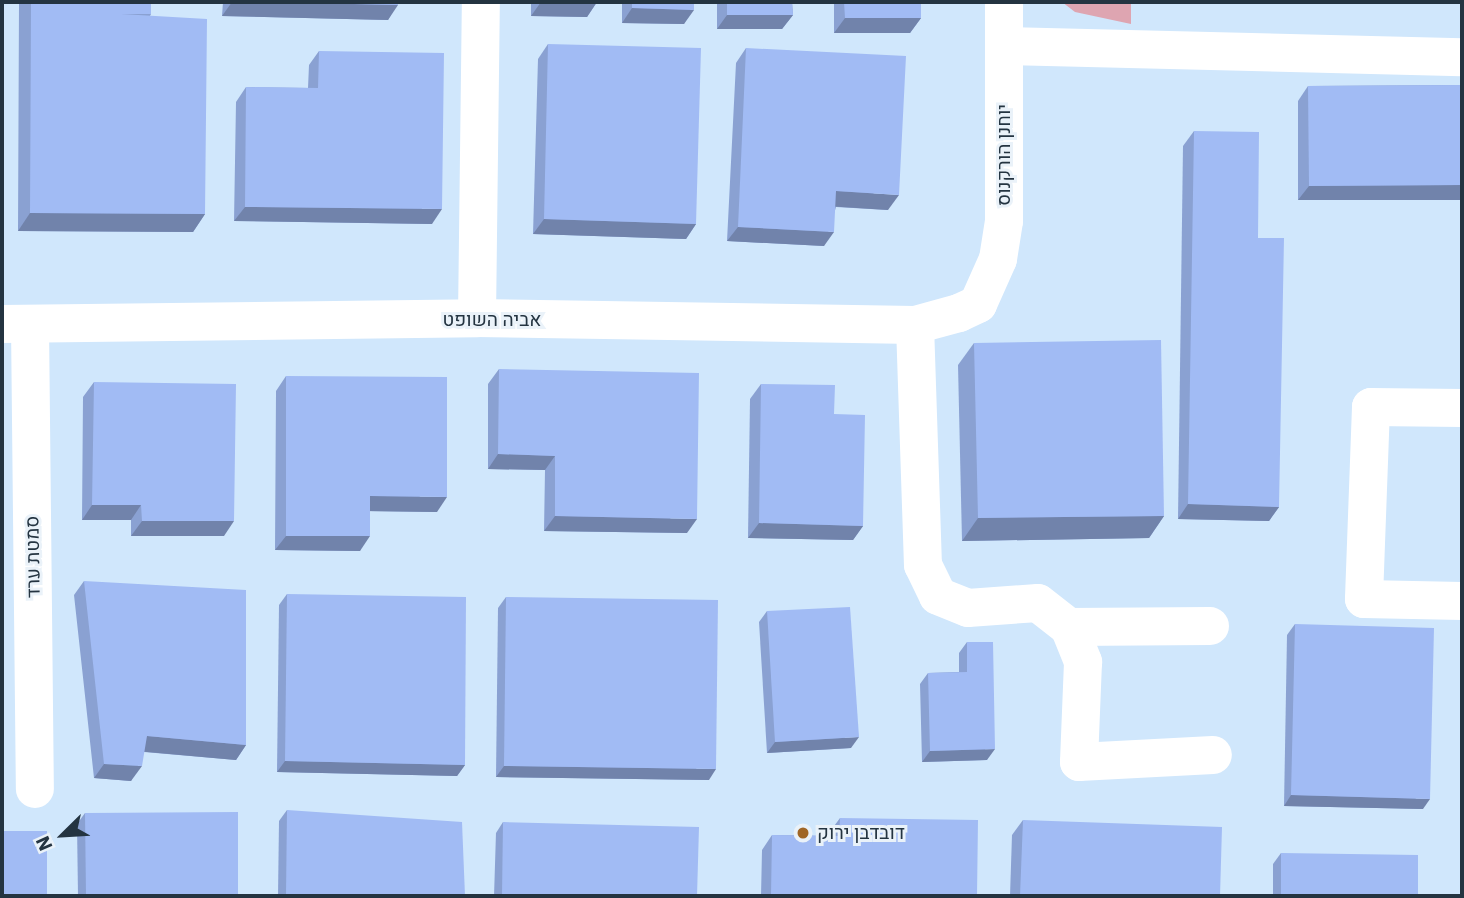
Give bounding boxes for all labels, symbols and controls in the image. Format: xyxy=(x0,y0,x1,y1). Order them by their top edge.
street label: יוחנן הורקנוס xyxy=(993,104,1015,206)
street label: אביה השופט xyxy=(442,309,542,331)
street label: סמטת ערד xyxy=(21,516,45,598)
north arrow xyxy=(28,800,98,870)
place label: דובדבן ירוק xyxy=(817,822,905,844)
marker: דובדבן ירוק xyxy=(795,825,811,841)
text: N xyxy=(30,832,58,855)

